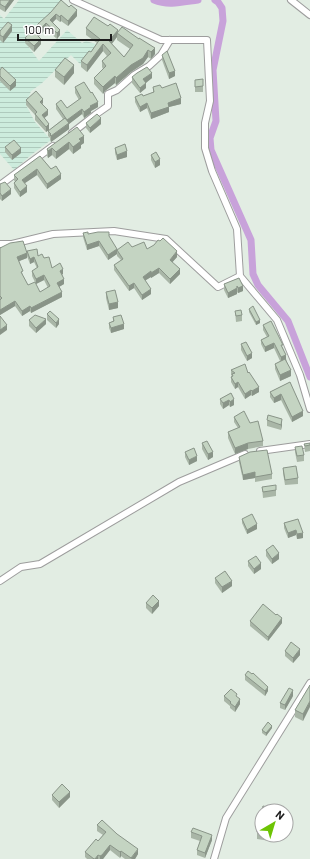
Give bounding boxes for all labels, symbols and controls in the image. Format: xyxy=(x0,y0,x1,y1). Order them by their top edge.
scale bar xyxy=(18,16,111,42)
text: 100 m xyxy=(24,22,54,36)
north arrow xyxy=(254,803,294,843)
text: N xyxy=(274,807,287,822)

